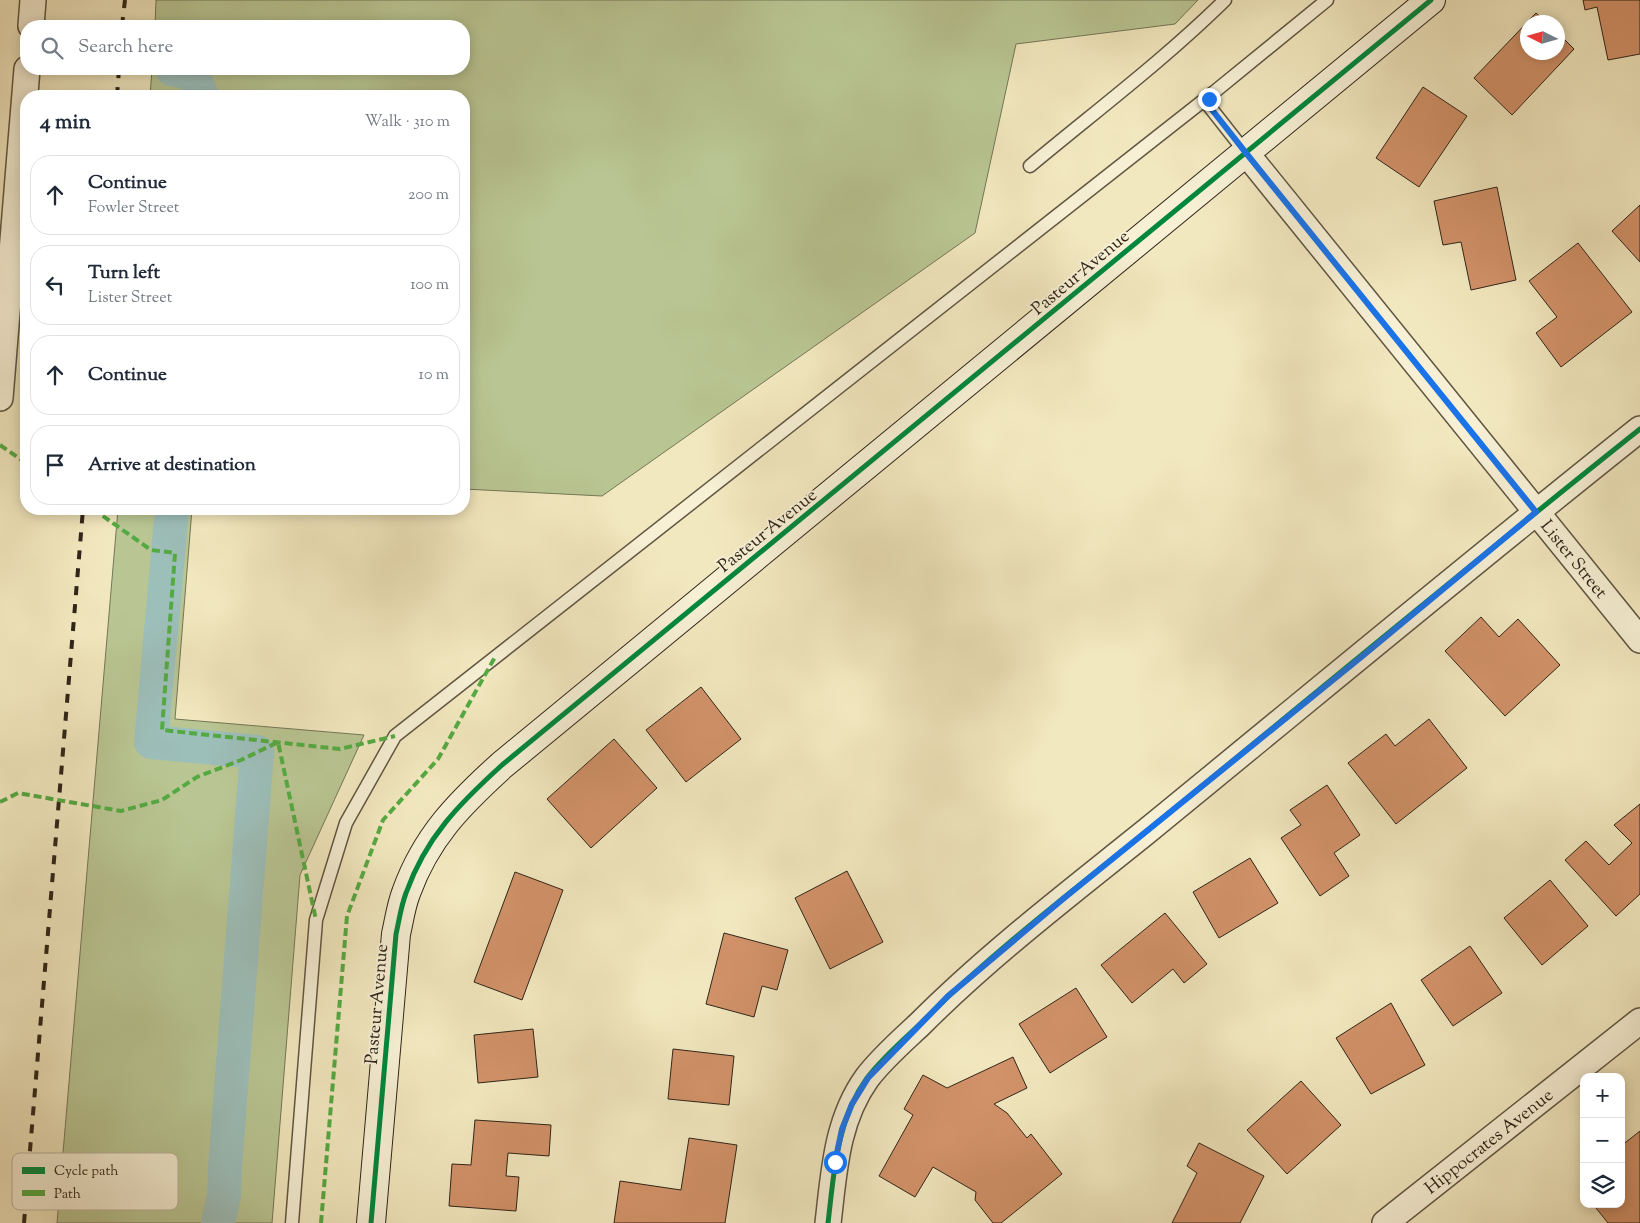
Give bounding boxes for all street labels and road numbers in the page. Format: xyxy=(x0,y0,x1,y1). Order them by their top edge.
street label: Pasteur Avenue xyxy=(1027,225,1136,322)
street label: Pasteur Avenue xyxy=(713,483,823,580)
street label: Lister Street xyxy=(1533,515,1613,605)
street label: Pasteur Avenue xyxy=(360,943,396,1066)
street label: Hippocrates Avenue xyxy=(1420,1083,1560,1202)

